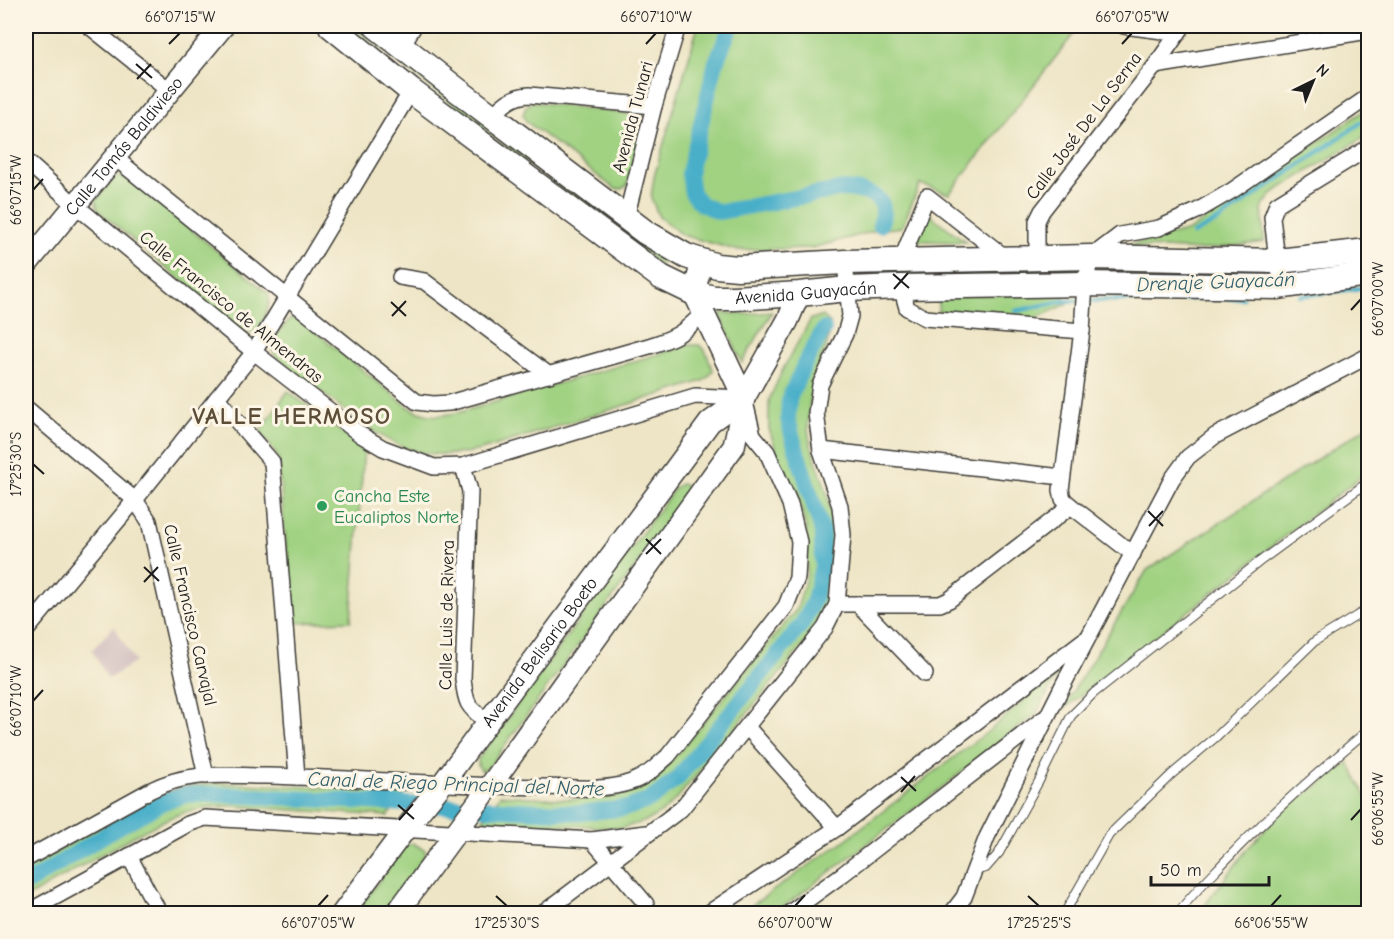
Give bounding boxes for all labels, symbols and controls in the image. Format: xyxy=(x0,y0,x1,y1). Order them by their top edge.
text: 66°07'15"W xyxy=(145,8,215,26)
text: 66°07'10"W xyxy=(620,8,692,26)
text: 66°07'05"W xyxy=(1095,8,1169,26)
street label: Calle José De La Serna xyxy=(1022,48,1146,204)
north arrow xyxy=(1283,51,1343,111)
street label: Avenida Tunari xyxy=(608,59,658,175)
text: N xyxy=(1313,61,1333,81)
street label: Calle Tomás Baldivieso xyxy=(61,72,187,220)
text: 66°07'15"W xyxy=(7,155,25,225)
street label: Calle Francisco de Almendras xyxy=(135,226,327,388)
text: 66°07'00"W xyxy=(1369,262,1387,336)
water label: Drenaje Guayacán xyxy=(1136,268,1296,296)
street label: Avenida Guayacán xyxy=(734,277,877,308)
district label: VALLE HERMOSO xyxy=(192,402,392,430)
text: 17°25'30"S xyxy=(7,432,25,496)
place label: Cancha Este Eucaliptos Norte xyxy=(334,486,459,528)
marker: Cancha Este Eucaliptos Norte xyxy=(315,499,329,513)
street label: Calle Francisco Carvajal xyxy=(159,522,221,708)
street label: Calle Luis de Rivera xyxy=(435,540,459,690)
street label: Avenida Belisario Boeto xyxy=(477,573,602,731)
text: 66°07'10"W xyxy=(7,665,25,737)
water label: Canal de Riego Principal del Norte xyxy=(307,767,605,801)
text: 66°06'55"W xyxy=(1369,772,1387,846)
scale bar xyxy=(1151,849,1270,887)
text: 50 m xyxy=(1160,860,1202,881)
text: 66°07'05"W xyxy=(281,914,355,932)
text: 17°25'30"S xyxy=(475,914,539,932)
text: 66°07'00"W xyxy=(758,914,832,932)
text: 17°25'25"S xyxy=(1007,914,1071,932)
text: 66°06'55"W xyxy=(1234,914,1308,932)

